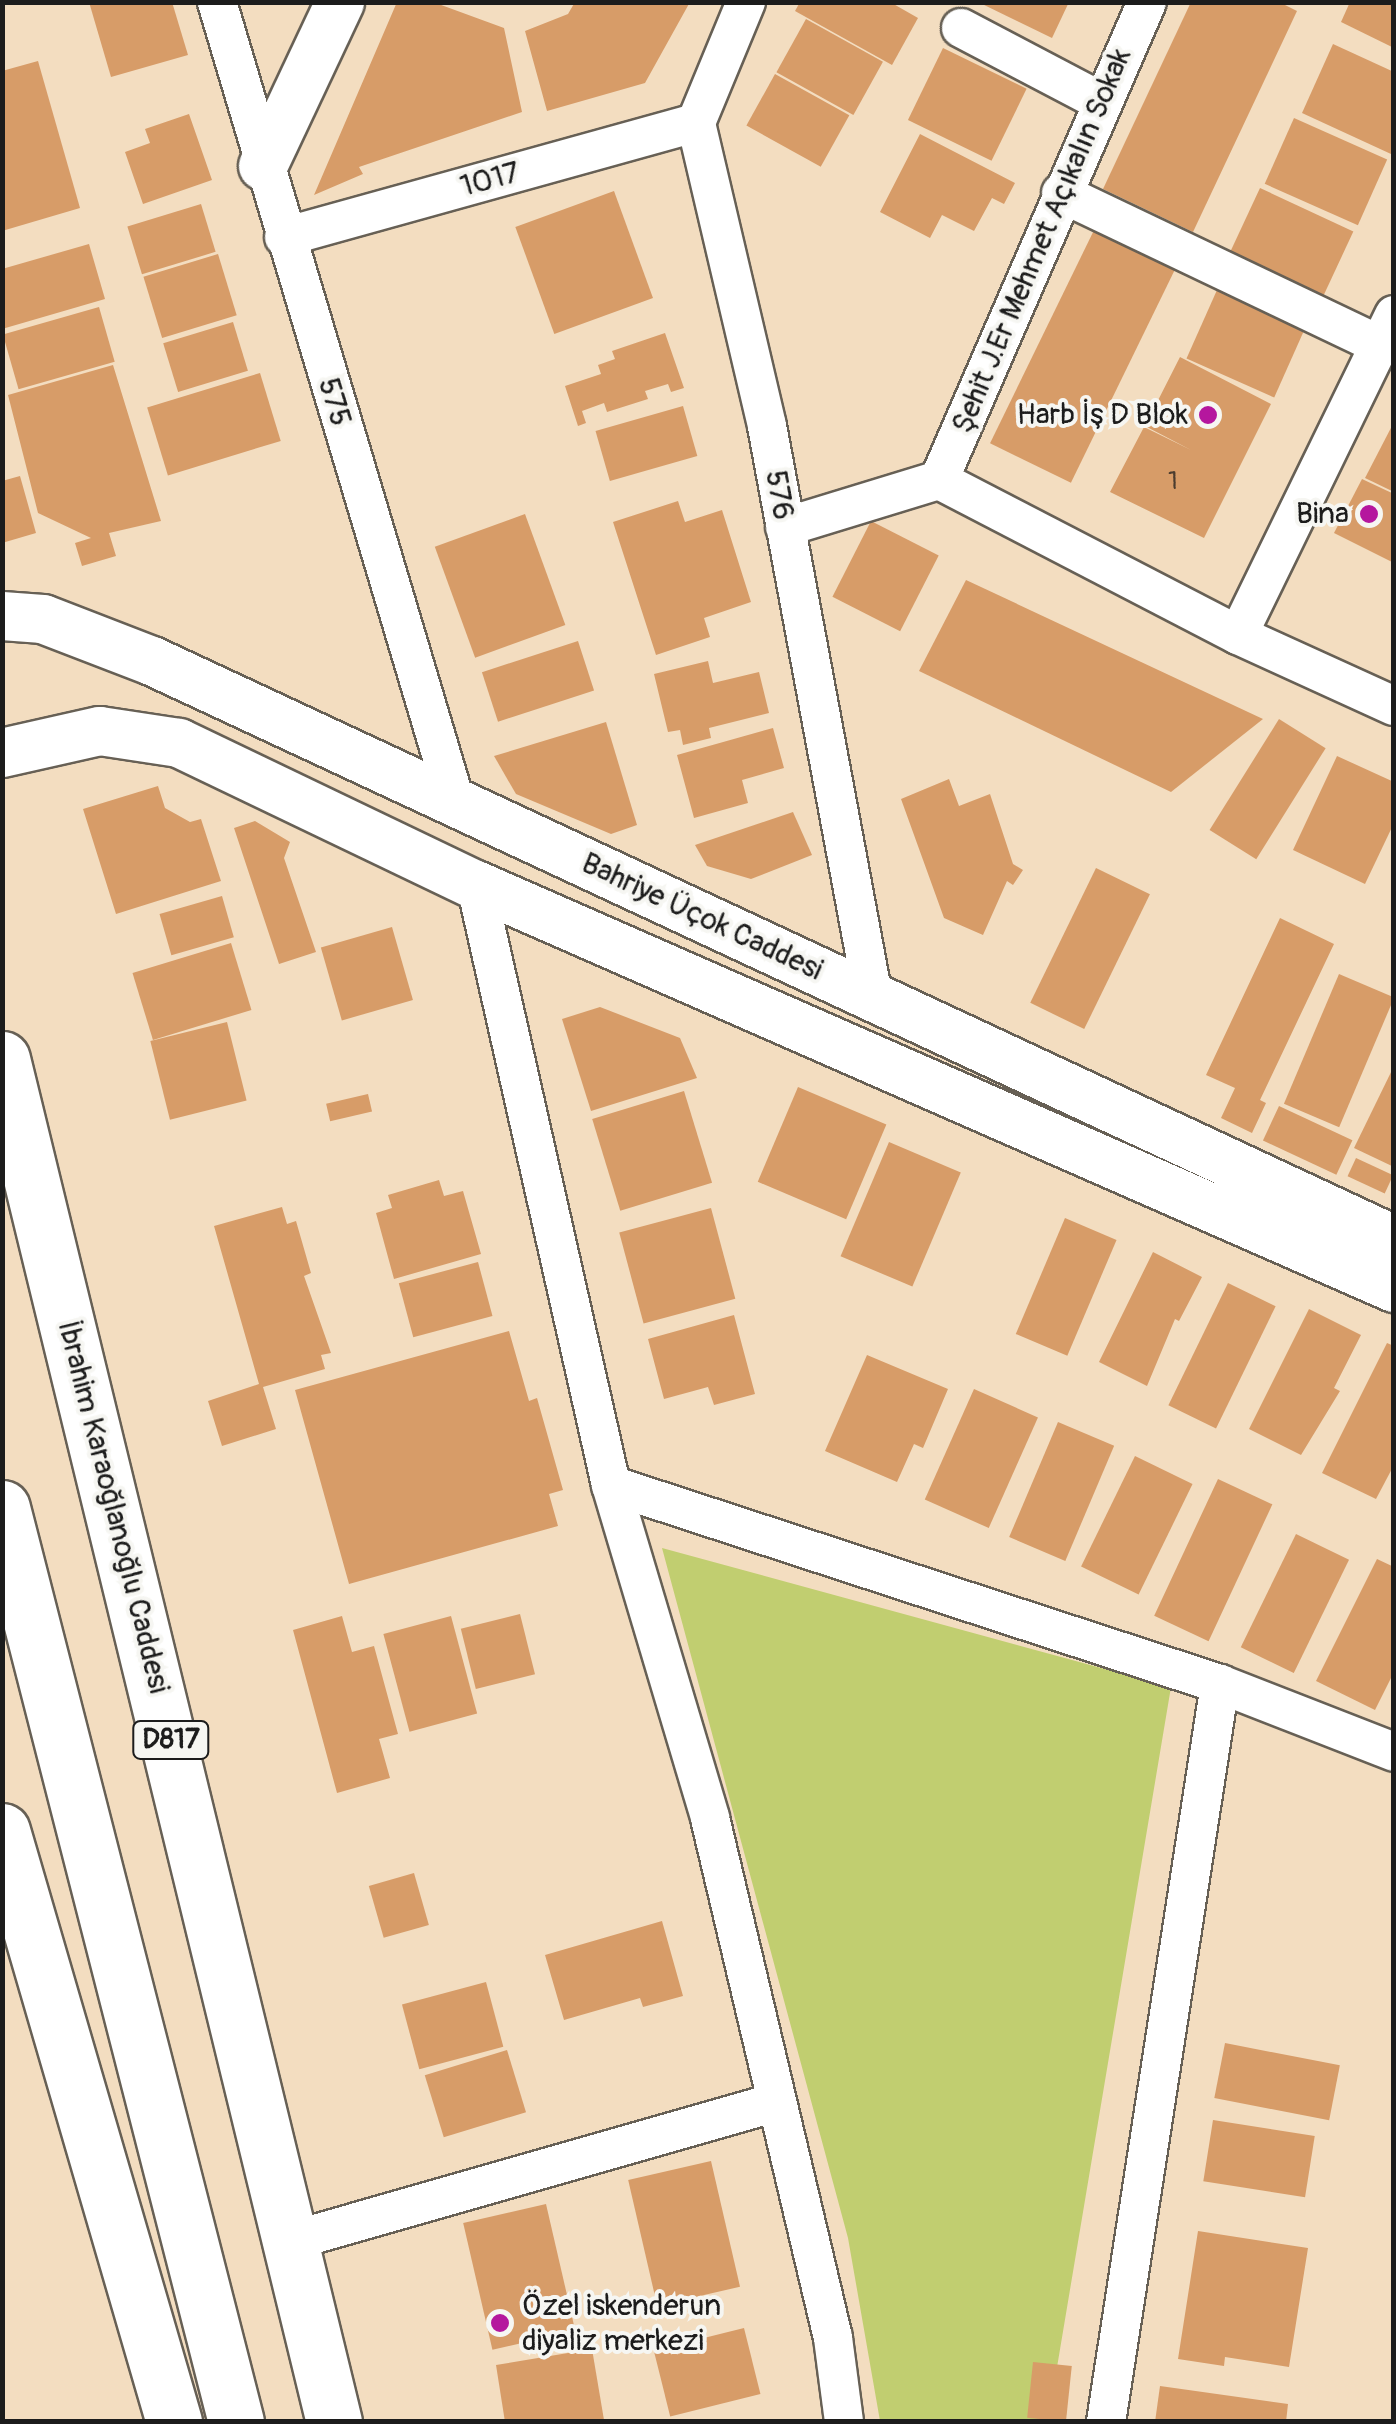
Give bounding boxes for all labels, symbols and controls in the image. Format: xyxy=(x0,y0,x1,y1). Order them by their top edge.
street label: Şehit J.Er Mehmet Açıkalın Sokak xyxy=(944,43,1140,439)
street label: 1017 xyxy=(456,155,524,205)
street label: 575 xyxy=(310,374,358,430)
place label: Harb İş D Blok xyxy=(1017,397,1188,433)
marker: Harb İş D Blok xyxy=(1197,404,1219,426)
street label: 576 xyxy=(757,467,801,523)
house number: 1 xyxy=(1168,467,1178,497)
place label: Bina xyxy=(1296,496,1349,532)
marker: Bina xyxy=(1358,503,1380,525)
street label: Bahriye Üçok Caddesi xyxy=(576,845,828,989)
street label: İbrahim Karaoğlanoğlu Caddesi xyxy=(49,1317,177,1697)
road number: D817 xyxy=(131,1717,211,1763)
place label: Özel iskenderun diyaliz merkezi xyxy=(522,2288,721,2358)
marker: Özel iskenderun diyaliz merkezi xyxy=(487,2310,513,2336)

